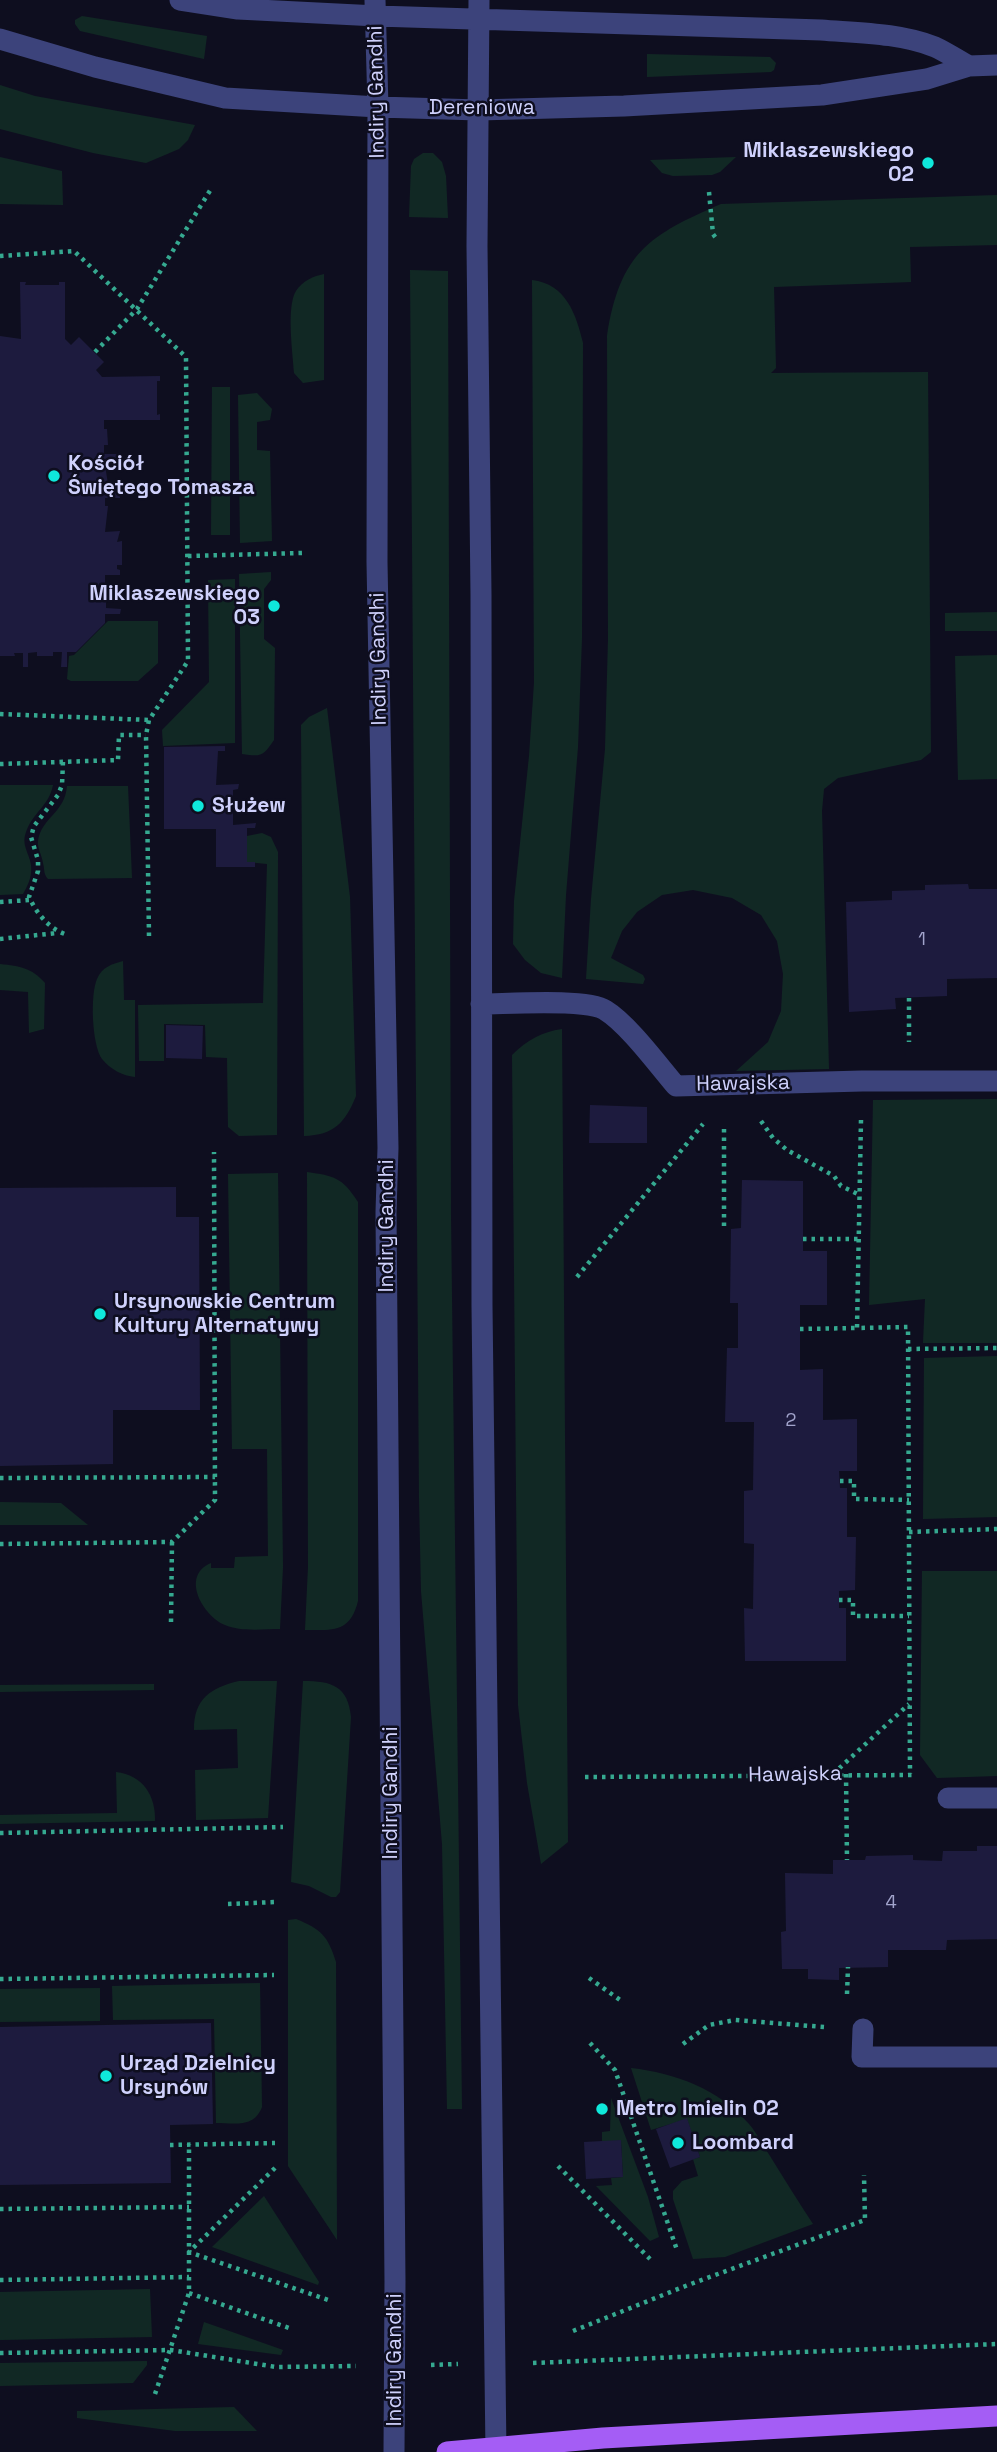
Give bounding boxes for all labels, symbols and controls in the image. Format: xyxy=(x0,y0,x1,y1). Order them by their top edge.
street label: Indiry Gandhi xyxy=(363,25,391,159)
street label: Dereniowa xyxy=(429,95,535,121)
place label: Miklaszewskiego 02 xyxy=(743,138,914,188)
marker: Miklaszewskiego 02 xyxy=(920,155,936,171)
place label: Kościół Świętego Tomasza xyxy=(68,451,255,501)
marker: Kościół Świętego Tomasza xyxy=(46,468,62,484)
place label: Miklaszewskiego 03 xyxy=(89,581,260,631)
street label: Indiry Gandhi xyxy=(365,592,393,726)
marker: Miklaszewskiego 03 xyxy=(266,598,282,614)
place label: Służew xyxy=(212,793,286,819)
marker: Służew xyxy=(190,798,206,814)
house number: 1 xyxy=(918,929,926,951)
street label: Hawajska xyxy=(696,1071,790,1097)
street label: Indiry Gandhi xyxy=(374,1159,400,1293)
place label: Ursynowskie Centrum Kultury Alternatywy xyxy=(114,1289,335,1339)
marker: Ursynowskie Centrum Kultury Alternatywy xyxy=(92,1306,108,1322)
house number: 2 xyxy=(786,1410,796,1432)
street label: Indiry Gandhi xyxy=(378,1726,404,1860)
street label: Hawajska xyxy=(748,1762,842,1788)
house number: 4 xyxy=(885,1892,897,1914)
place label: Urząd Dzielnicy Ursynów xyxy=(120,2051,276,2101)
marker: Urząd Dzielnicy Ursynów xyxy=(98,2068,114,2084)
place label: Metro Imielin 02 xyxy=(616,2096,779,2122)
marker: Metro Imielin 02 xyxy=(594,2101,610,2117)
place label: Loombard xyxy=(692,2130,794,2156)
marker: Loombard xyxy=(670,2135,686,2151)
street label: Indiry Gandhi xyxy=(382,2293,408,2427)

